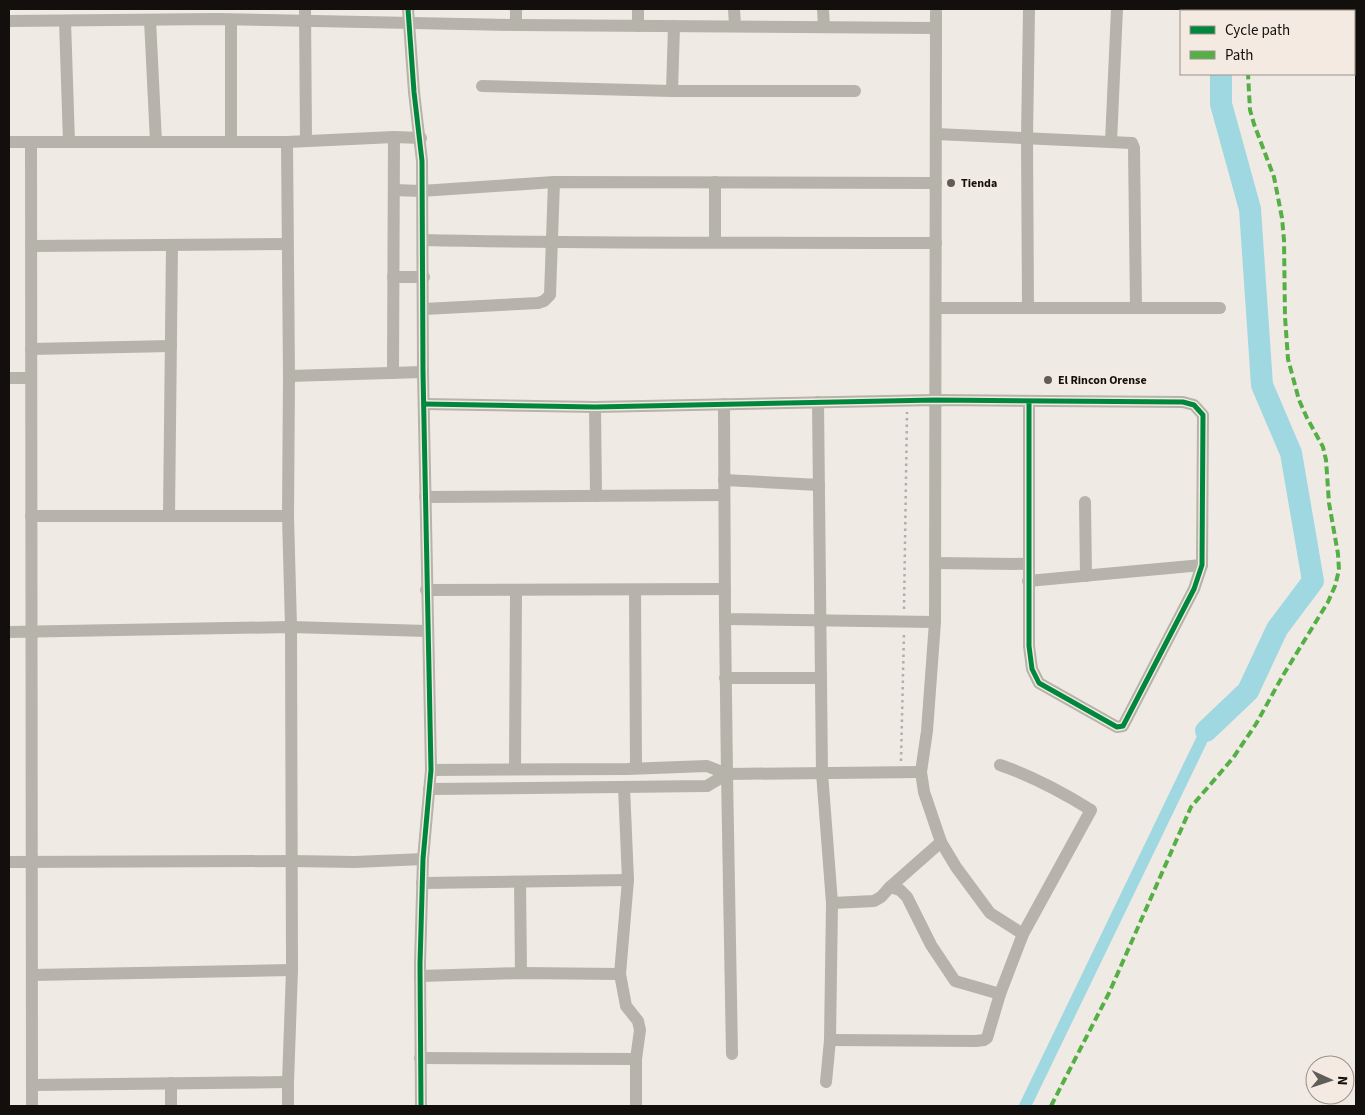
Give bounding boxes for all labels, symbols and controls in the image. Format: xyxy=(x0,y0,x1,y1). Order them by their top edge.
legend xyxy=(1180,10,1355,75)
text: Cycle path xyxy=(1225,20,1290,41)
text: Path xyxy=(1225,45,1253,66)
place label: Tienda xyxy=(961,175,997,192)
marker: Tienda xyxy=(945,177,957,189)
place label: El Rincon Orense xyxy=(1058,372,1147,389)
marker: El Rincon Orense xyxy=(1042,374,1054,386)
north arrow xyxy=(1305,1055,1355,1105)
text: N xyxy=(1332,1075,1352,1086)

